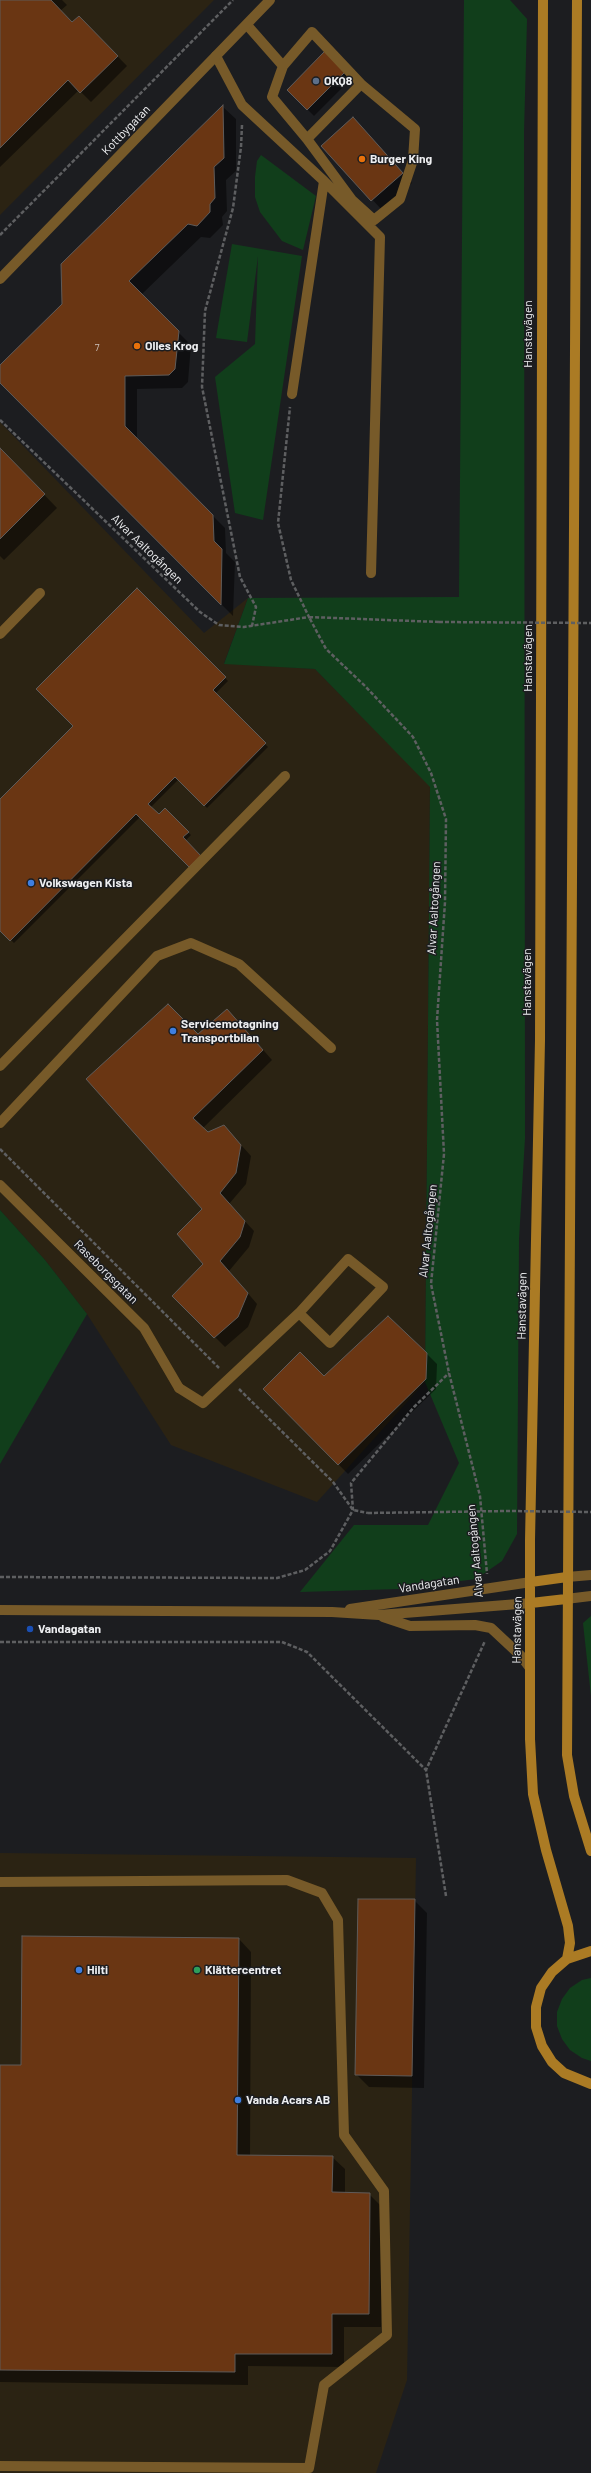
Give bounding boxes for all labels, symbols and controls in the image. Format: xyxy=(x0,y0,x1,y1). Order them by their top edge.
place label: OKQ8 xyxy=(324,74,352,88)
marker: OKQ8 xyxy=(311,76,321,86)
street label: Kottbygatan xyxy=(99,102,153,158)
place label: Burger King xyxy=(370,152,432,166)
marker: Burger King xyxy=(357,154,367,164)
street label: Hanstavägen xyxy=(521,300,535,368)
place label: Olles Krog xyxy=(145,339,199,353)
marker: Olles Krog xyxy=(132,341,142,351)
house number: 7 xyxy=(95,342,99,354)
street label: Alvar Aaltogången xyxy=(108,511,186,587)
street label: Hanstavägen xyxy=(521,624,535,692)
street label: Alvar Aaltogången xyxy=(424,861,444,955)
place label: Volkswagen Kista xyxy=(39,876,132,890)
marker: Volkswagen Kista xyxy=(26,878,36,888)
street label: Hanstavägen xyxy=(520,948,534,1016)
place label: Servicemotagning Transportbilan xyxy=(181,1017,279,1045)
marker: Servicemotagning Transportbilan xyxy=(168,1026,178,1036)
street label: Alvar Aaltogången xyxy=(416,1184,440,1278)
street label: Raseborgsgatan xyxy=(71,1237,141,1307)
street label: Hanstavägen xyxy=(514,1272,530,1340)
street label: Alvar Aaltogången xyxy=(464,1504,486,1598)
street label: Vandagatan xyxy=(398,1572,460,1596)
street label: Hanstavägen xyxy=(509,1596,525,1664)
place label: Vandagatan xyxy=(38,1622,101,1636)
marker: Vandagatan xyxy=(25,1624,35,1634)
place label: Hilti xyxy=(87,1963,108,1977)
place label: Klättercentret xyxy=(205,1963,281,1977)
marker: Hilti xyxy=(74,1965,84,1975)
marker: Klättercentret xyxy=(192,1965,202,1975)
place label: Vanda Acars AB xyxy=(246,2093,330,2107)
marker: Vanda Acars AB xyxy=(233,2095,243,2105)

